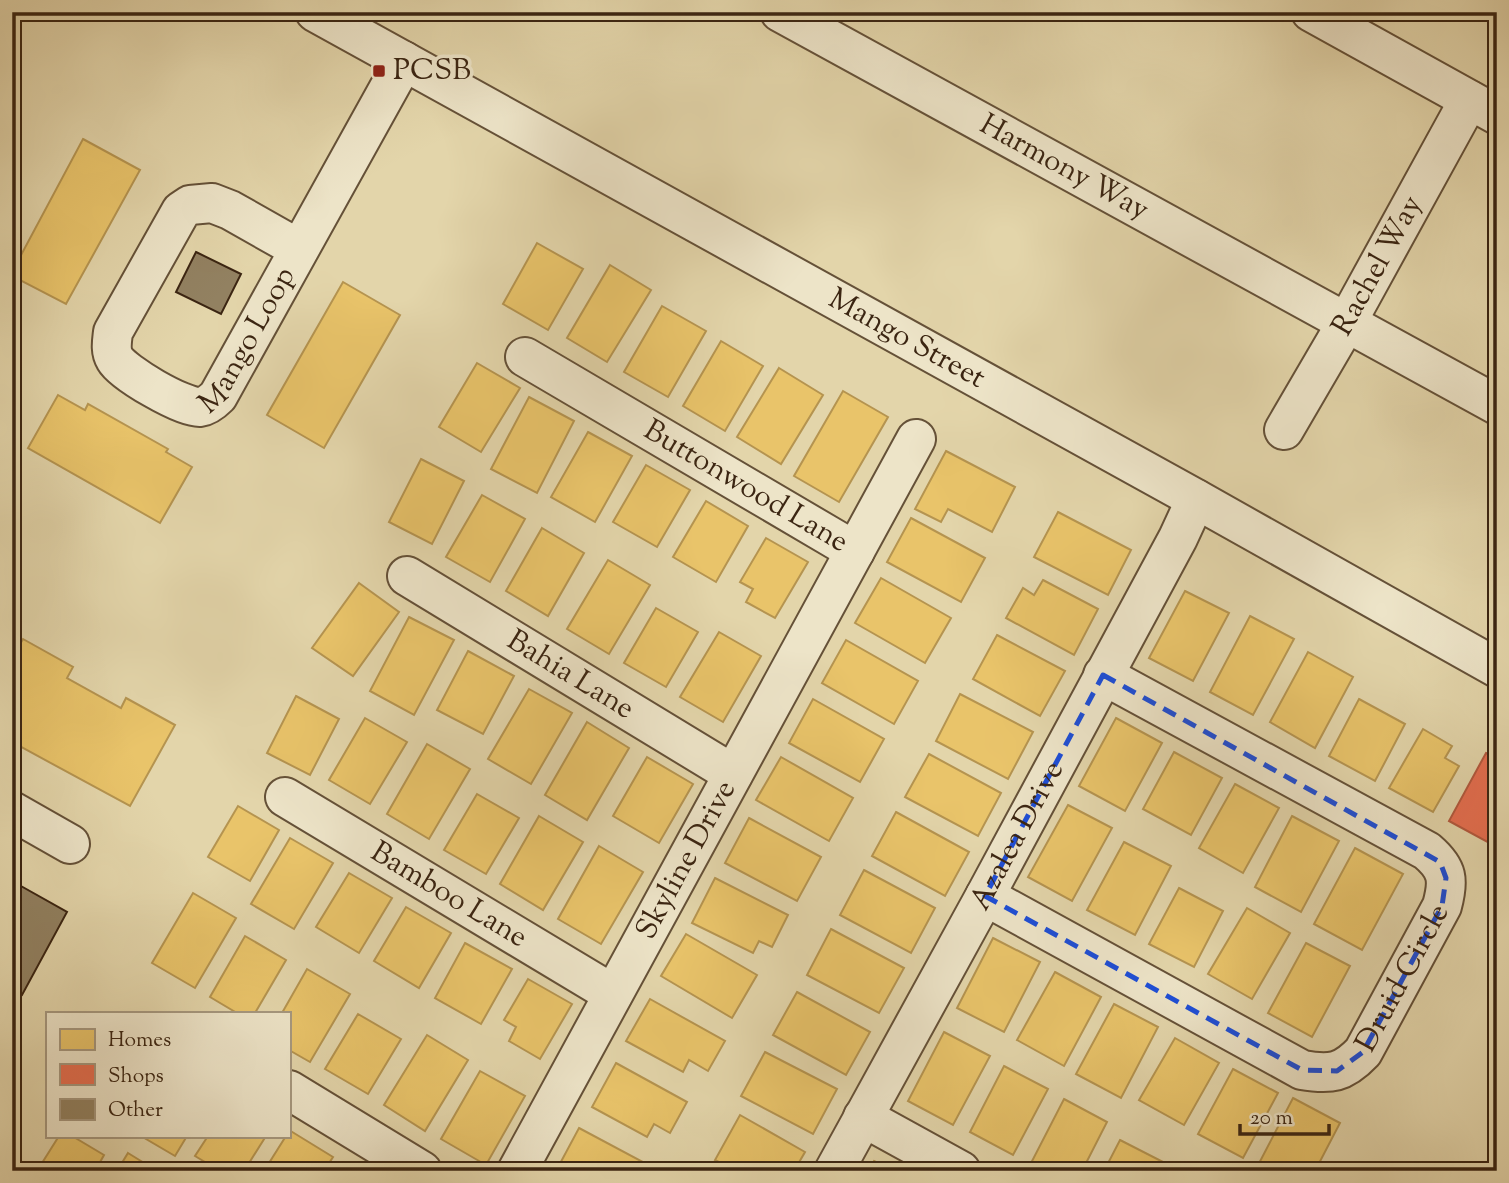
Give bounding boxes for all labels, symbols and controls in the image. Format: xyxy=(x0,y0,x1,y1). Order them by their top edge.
place label: PCSB xyxy=(393,50,471,93)
marker: PCSB xyxy=(371,63,387,79)
street label: Harmony Way xyxy=(972,104,1157,232)
street label: Rachel Way xyxy=(1322,188,1434,344)
street label: Mango Loop xyxy=(190,259,307,425)
street label: Mango Street xyxy=(820,278,993,400)
street label: Buttonwood Lane xyxy=(635,410,856,564)
street label: Bahia Lane xyxy=(498,620,642,731)
street label: Azalea Drive xyxy=(960,753,1075,918)
street label: Skyline Drive xyxy=(626,773,747,948)
street label: Bamboo Lane xyxy=(362,832,535,959)
street label: Druid Circle xyxy=(1345,896,1461,1060)
legend xyxy=(46,1012,290,1138)
text: Homes xyxy=(108,1026,171,1056)
text: Shops xyxy=(108,1062,164,1092)
scale bar xyxy=(1240,1092,1329,1136)
text: Other xyxy=(108,1096,163,1126)
text: 20 m xyxy=(1250,1104,1293,1134)

